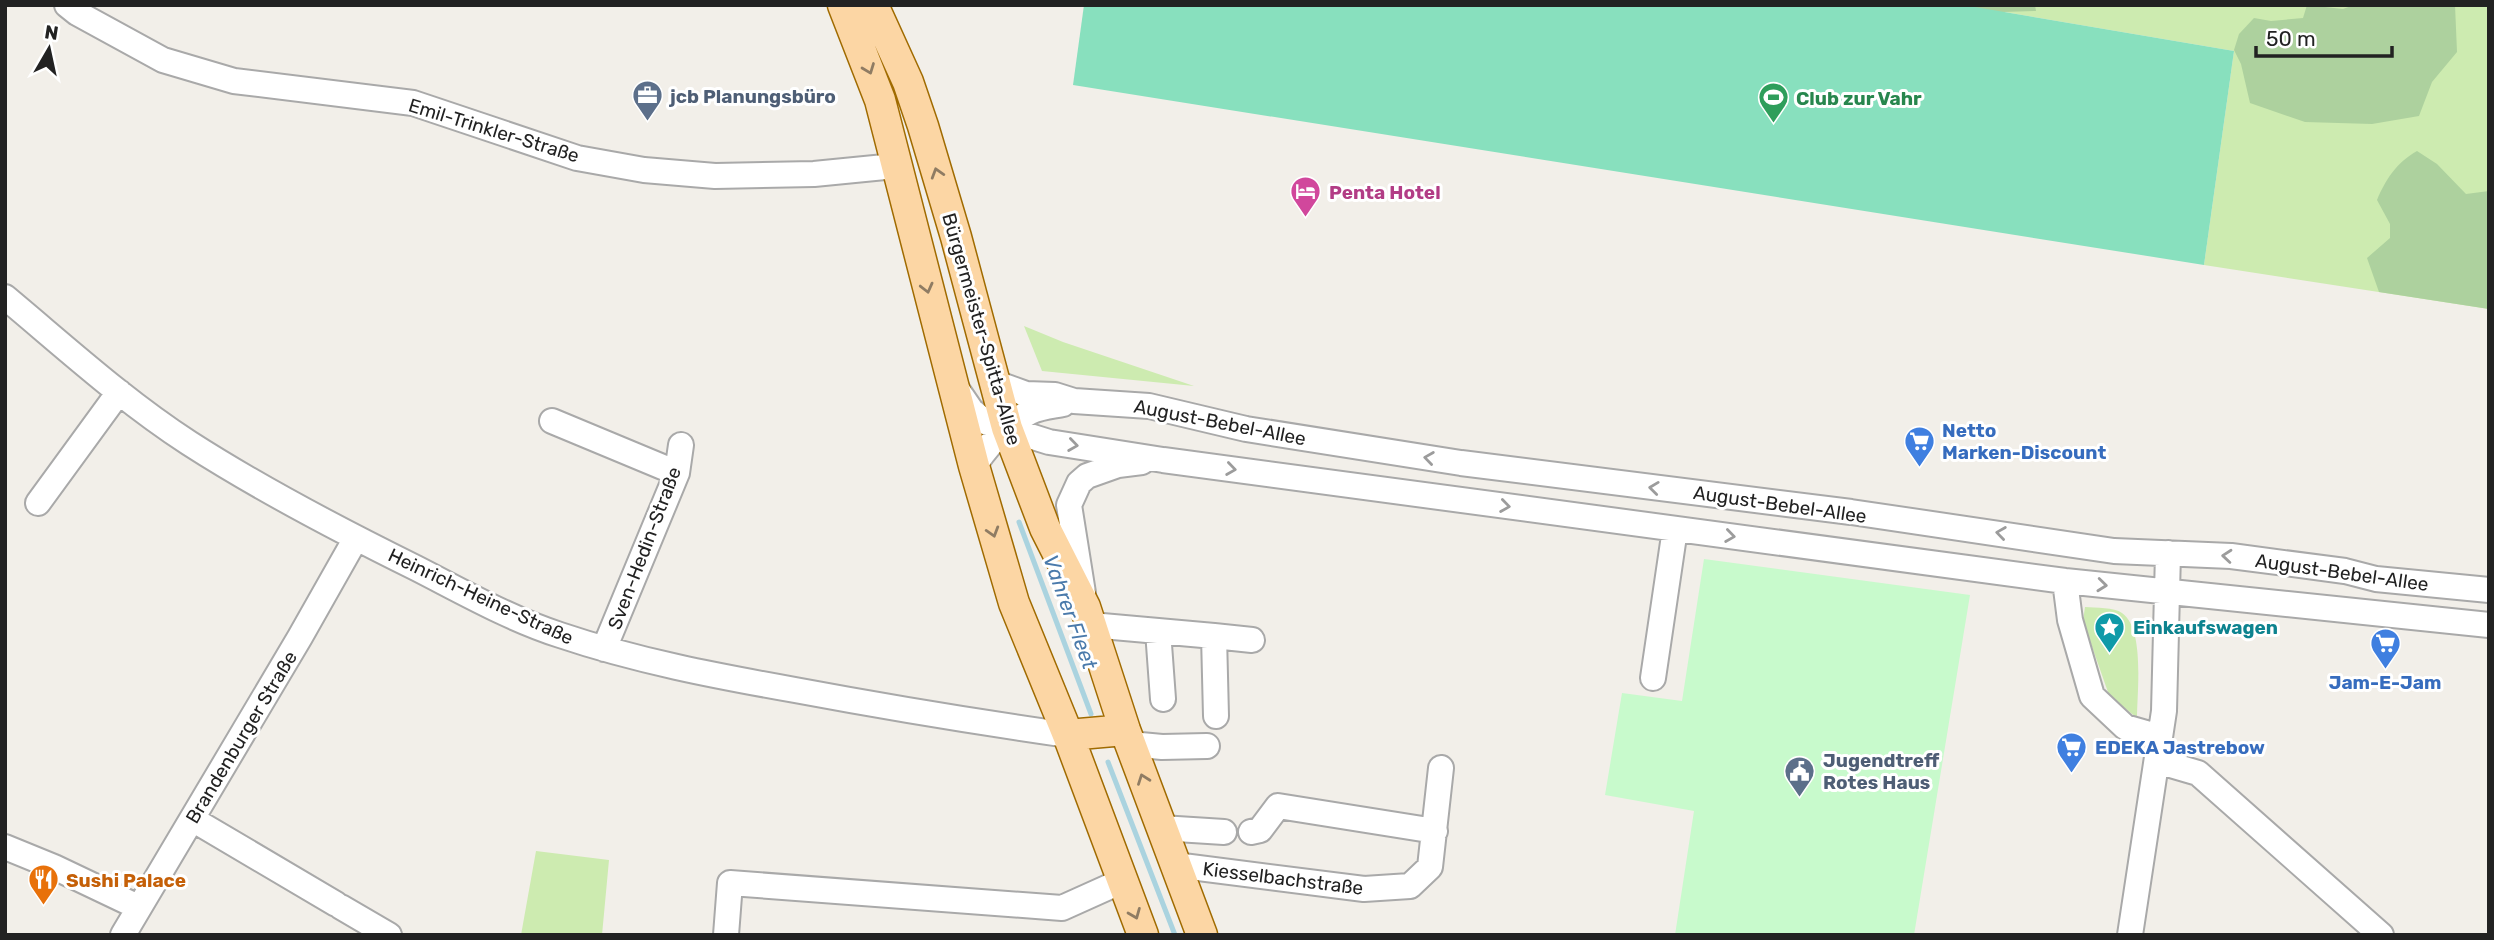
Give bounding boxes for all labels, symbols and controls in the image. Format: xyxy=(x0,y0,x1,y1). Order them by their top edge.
north arrow xyxy=(14,14,84,84)
scale bar xyxy=(2256,14,2392,58)
text: N xyxy=(43,20,60,45)
text: 50 m xyxy=(2266,26,2316,51)
one-way arrow xyxy=(860,62,874,74)
office icon: jcb Planungsbüro xyxy=(630,79,664,123)
sports icon: Club zur Vahr xyxy=(1756,81,1790,125)
place label: jcb Planungsbüro xyxy=(669,85,836,108)
place label: Club zur Vahr xyxy=(1796,87,1922,110)
street label: Emil-Trinkler-Straße xyxy=(406,94,582,167)
one-way arrow xyxy=(931,167,945,180)
hotel icon: Penta Hotel xyxy=(1289,175,1323,219)
place label: Penta Hotel xyxy=(1329,181,1441,204)
street label: Bürgermeister-Spitta-Allee xyxy=(937,210,1026,448)
one-way arrow xyxy=(919,282,933,294)
street label: August-Bebel-Allee xyxy=(1132,395,1308,450)
place label: Netto Marken-Discount xyxy=(1942,419,2106,464)
supermarket icon: Netto Marken-Discount xyxy=(1902,424,1936,468)
one-way arrow xyxy=(1067,437,1078,452)
one-way arrow xyxy=(1423,451,1435,466)
one-way arrow xyxy=(1225,461,1237,476)
street label: Sven-Hedin-Straße xyxy=(603,464,686,633)
one-way arrow xyxy=(1648,480,1660,495)
street label: August-Bebel-Allee xyxy=(1692,481,1868,528)
one-way arrow xyxy=(1499,498,1511,513)
one-way arrow xyxy=(985,526,999,538)
one-way arrow xyxy=(1995,526,2007,541)
one-way arrow xyxy=(1724,529,1736,544)
street label: Heinrich-Heine-Straße xyxy=(385,543,577,650)
one-way arrow xyxy=(2221,549,2232,564)
street label: August-Bebel-Allee xyxy=(2254,549,2430,596)
water label: Vahrer Fleet xyxy=(1038,551,1103,673)
one-way arrow xyxy=(2096,577,2107,592)
place icon: Einkaufswagen xyxy=(2093,610,2127,654)
place label: Einkaufswagen xyxy=(2133,616,2278,639)
supermarket icon: Jam-E-Jam xyxy=(2368,626,2402,670)
street label: Brandenburger Straße xyxy=(181,647,302,828)
place label: Jam-E-Jam xyxy=(2329,671,2441,694)
supermarket icon: EDEKA Jastrebow xyxy=(2055,730,2089,774)
place label: EDEKA Jastrebow xyxy=(2095,736,2265,759)
place label: Jugendtreff Rotes Haus xyxy=(1823,749,1940,794)
public building icon: Jugendtreff Rotes Haus xyxy=(1783,754,1817,798)
one-way arrow xyxy=(1137,774,1151,786)
street label: Kiesselbachstraße xyxy=(1201,857,1365,900)
restaurant icon: Sushi Palace xyxy=(26,863,60,907)
place label: Sushi Palace xyxy=(66,869,186,892)
one-way arrow xyxy=(1126,907,1140,919)

